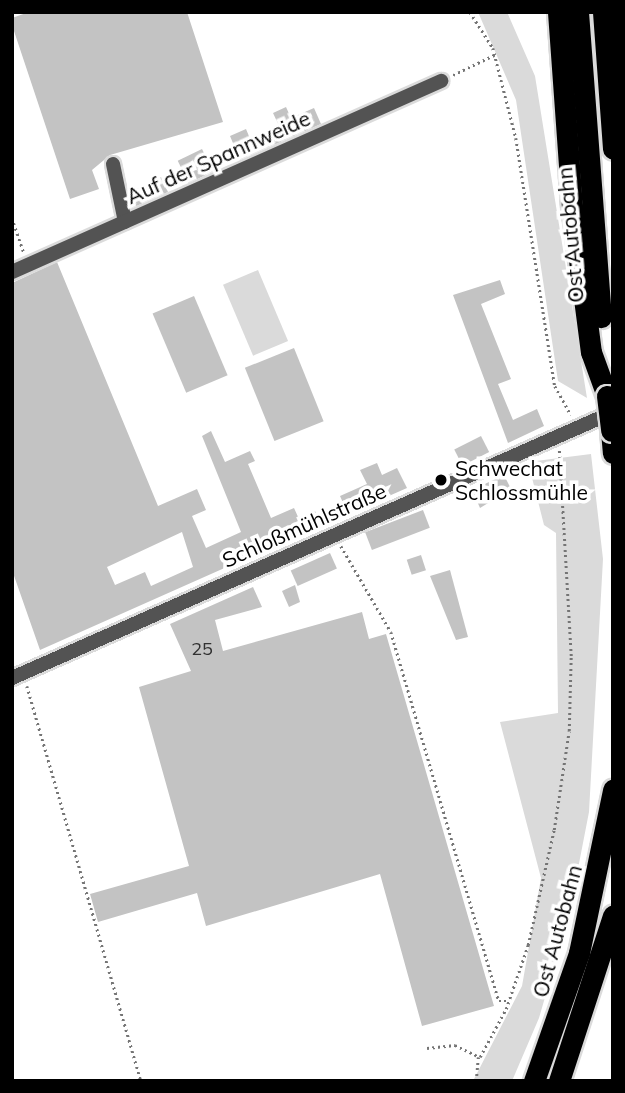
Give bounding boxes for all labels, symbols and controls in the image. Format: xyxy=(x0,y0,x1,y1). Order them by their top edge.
street label: Auf der Spannweide xyxy=(122,105,314,209)
street label: Ost Autobahn xyxy=(552,166,588,304)
place label: Schwechat Schlossmühle xyxy=(455,455,588,505)
marker: Schwechat Schlossmühle xyxy=(433,472,449,488)
street label: Schloßmühlstraße xyxy=(218,478,390,572)
house number: 25 xyxy=(191,638,213,660)
street label: Ost Autobahn xyxy=(527,862,587,1000)

